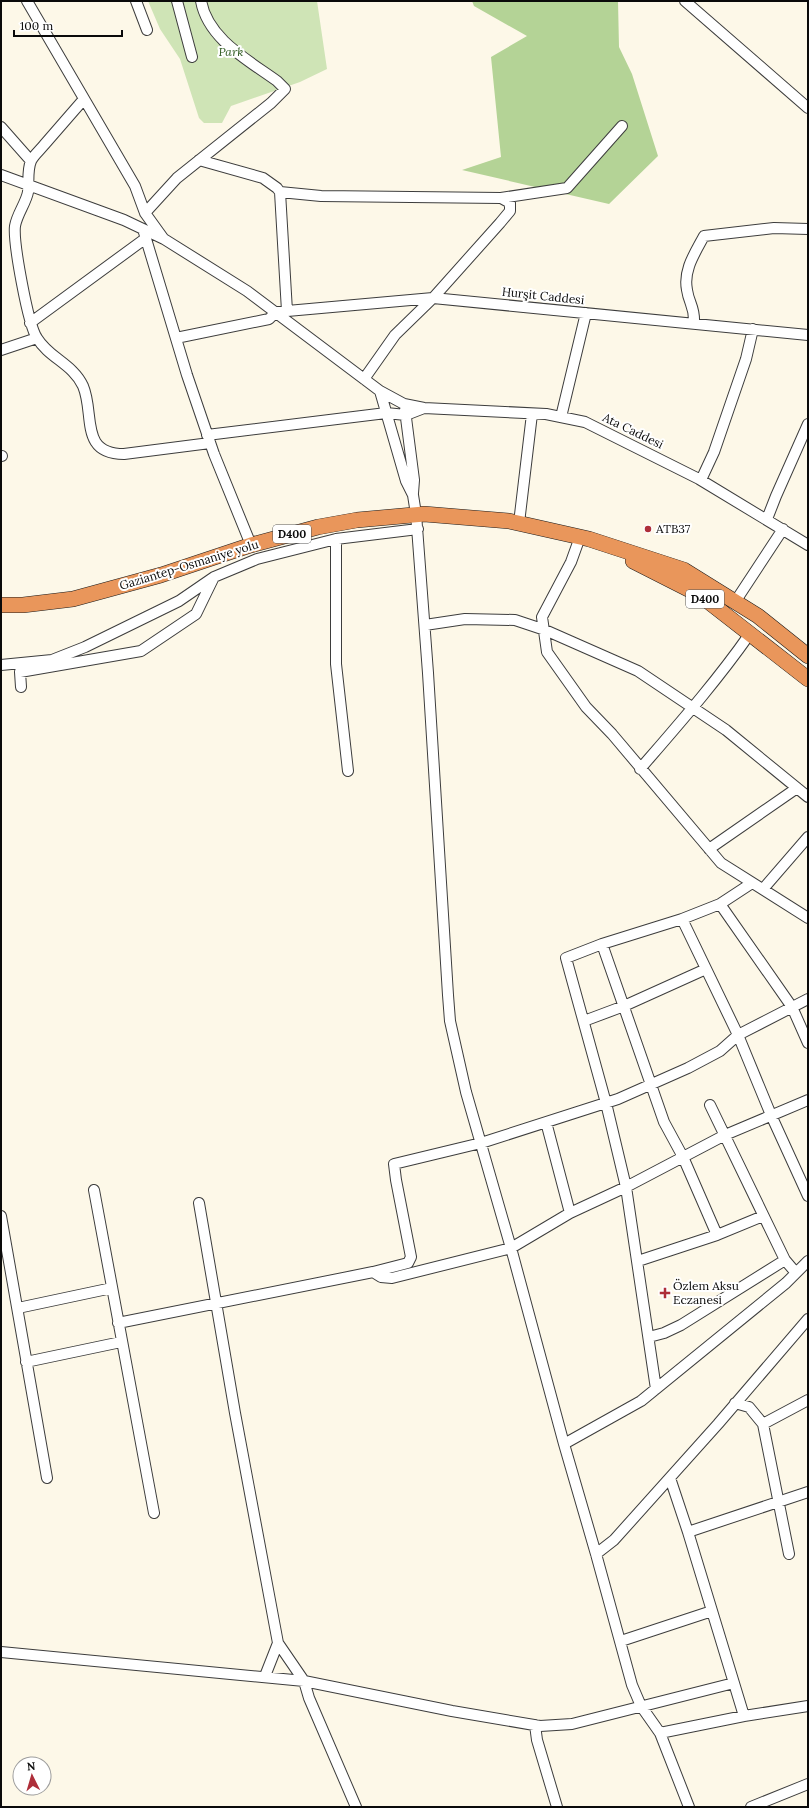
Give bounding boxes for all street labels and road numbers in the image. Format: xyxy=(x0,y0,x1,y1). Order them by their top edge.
street label: Hurşit Caddesi xyxy=(501,284,585,307)
street label: Ata Caddesi xyxy=(599,409,666,452)
road number: D400 xyxy=(273,525,311,543)
street label: Gaziantep-Osmaniye yolu xyxy=(118,536,260,593)
road number: D400 xyxy=(686,590,724,608)

